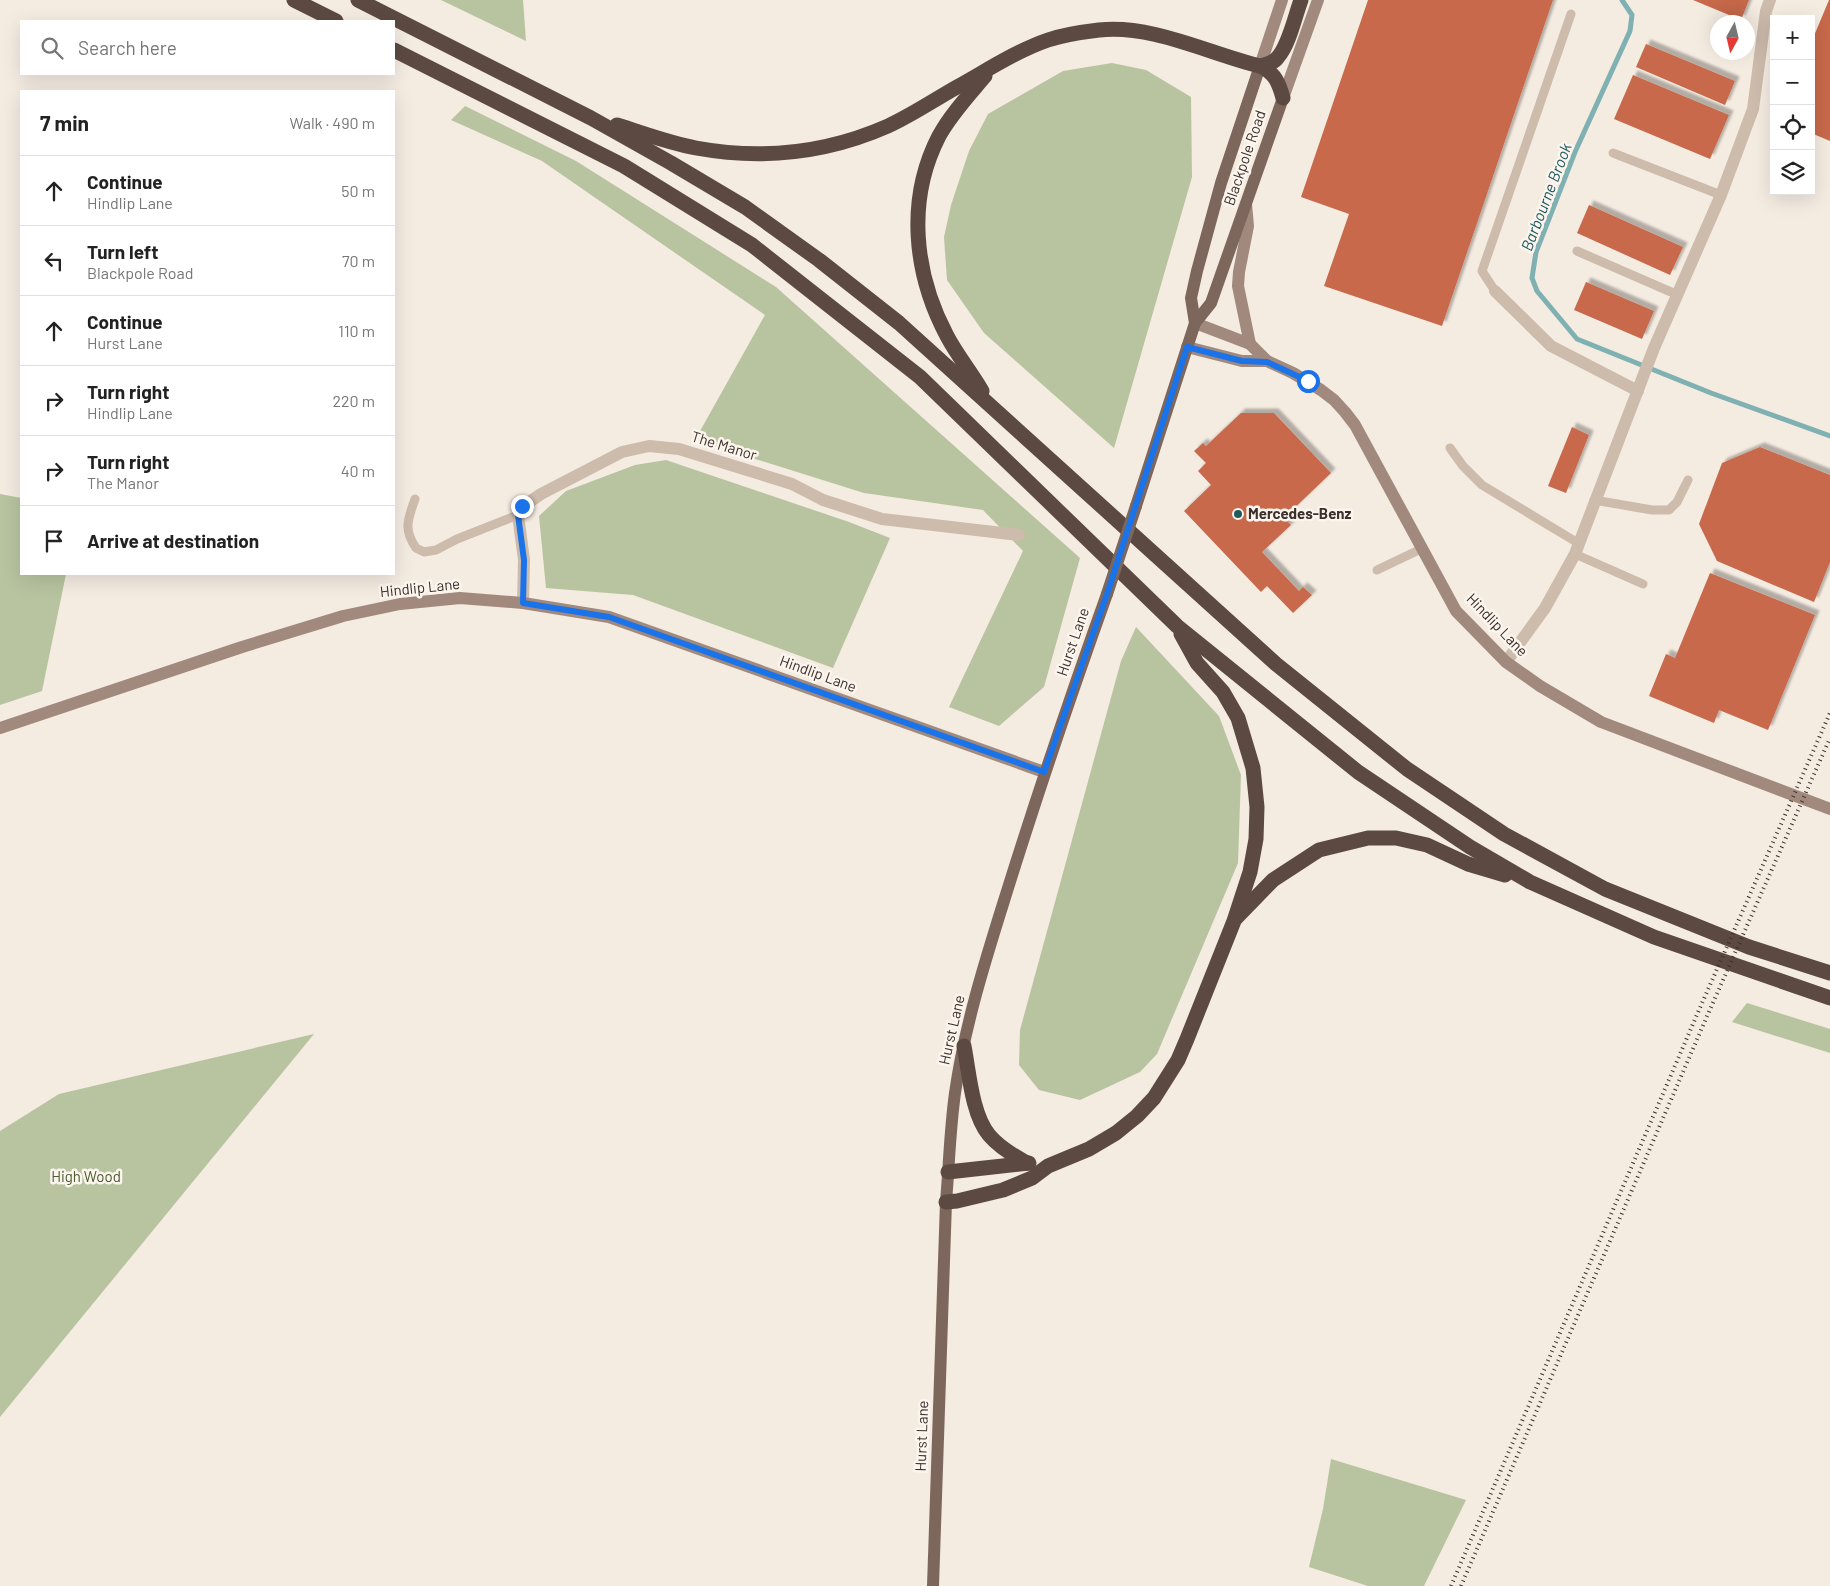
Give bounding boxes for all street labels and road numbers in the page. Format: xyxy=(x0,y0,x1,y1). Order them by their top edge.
street label: Blackpole Road xyxy=(1219,108,1269,208)
street label: The Manor xyxy=(689,427,760,464)
street label: Hindlip Lane xyxy=(379,574,461,600)
street label: Hindlip Lane xyxy=(1463,589,1532,660)
street label: Hurst Lane xyxy=(1052,605,1092,678)
street label: Hindlip Lane xyxy=(777,651,859,695)
street label: Hurst Lane xyxy=(934,993,968,1066)
street label: Hurst Lane xyxy=(911,1400,931,1472)

